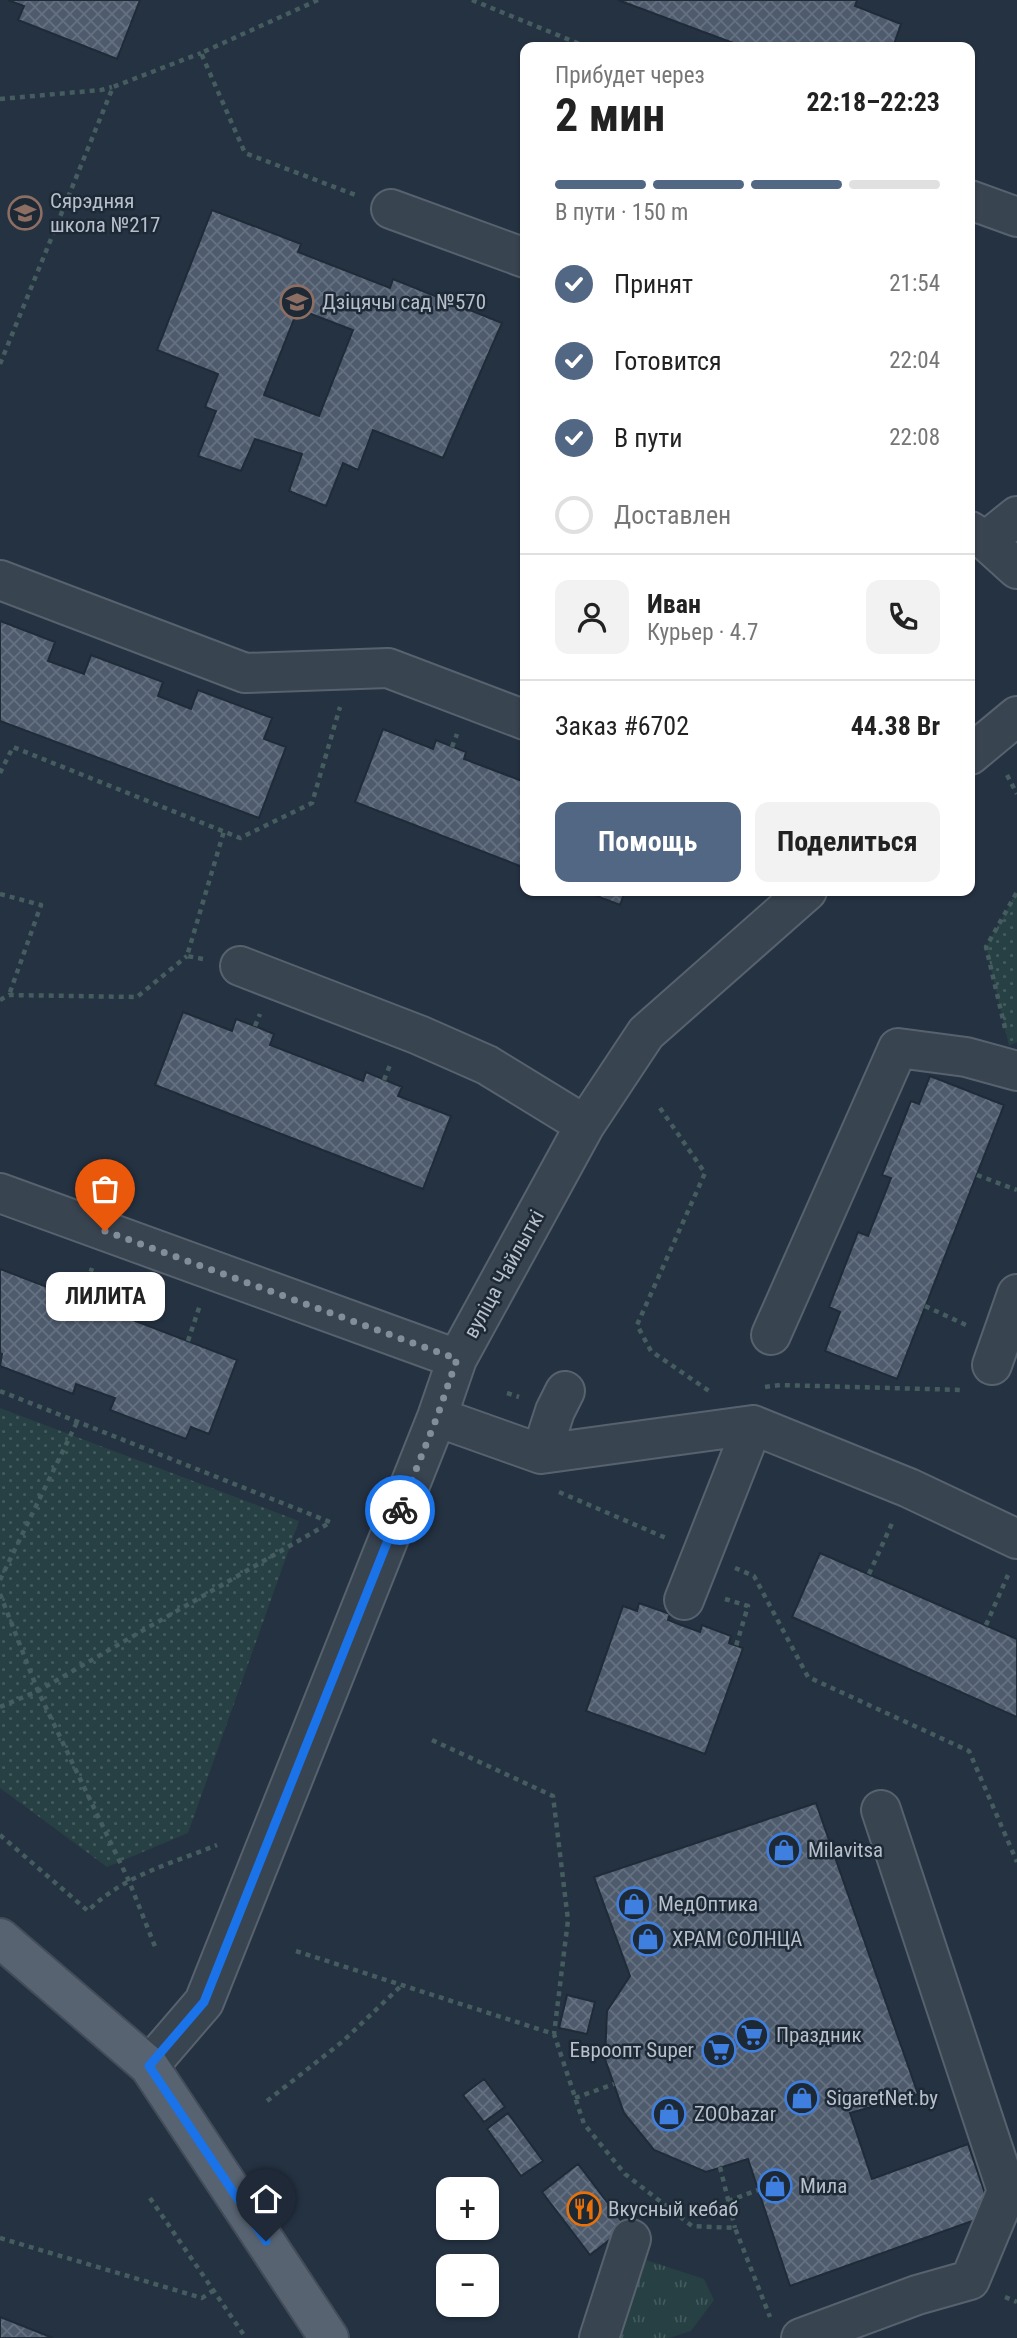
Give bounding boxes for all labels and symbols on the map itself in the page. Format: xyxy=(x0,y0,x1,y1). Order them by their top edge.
place label: Сярэдняя школа №217 xyxy=(50,189,160,237)
school or university icon: Сярэдняя школа №217 xyxy=(6,194,44,232)
school or university icon: Дзіцячы сад №570 xyxy=(278,283,316,321)
place label: Дзіцячы сад №570 xyxy=(322,290,486,314)
pin xyxy=(75,1159,135,1231)
street label: вуліца Чайлыткі xyxy=(459,1206,549,1342)
callout: ЛИЛИТА xyxy=(46,1273,164,1322)
courier xyxy=(365,1475,435,1545)
shop icon: Milavitsa xyxy=(765,1831,803,1869)
place label: Milavitsa xyxy=(808,1838,883,1862)
shop icon: МедОптика xyxy=(615,1885,653,1923)
place label: МедОптика xyxy=(658,1892,758,1916)
shop icon: ХРАМ СОЛНЦА xyxy=(629,1920,667,1958)
place label: ХРАМ СОЛНЦА xyxy=(672,1927,802,1951)
supermarket icon: Праздник xyxy=(733,2016,771,2054)
place label: Праздник xyxy=(776,2023,862,2047)
supermarket icon: Евроопт Super xyxy=(700,2031,738,2069)
place label: Евроопт Super xyxy=(569,2038,694,2062)
shop icon: SigaretNet.by xyxy=(783,2079,821,2117)
place label: SigaretNet.by xyxy=(826,2086,938,2110)
shop icon: ZOObazar xyxy=(650,2095,688,2133)
place label: ZOObazar xyxy=(694,2102,776,2126)
shop icon: Мила xyxy=(756,2167,794,2205)
pin xyxy=(236,2169,296,2241)
place label: Мила xyxy=(800,2174,847,2198)
restaurant icon: Вкусный кебаб xyxy=(565,2190,603,2228)
place label: Вкусный кебаб xyxy=(608,2197,739,2221)

